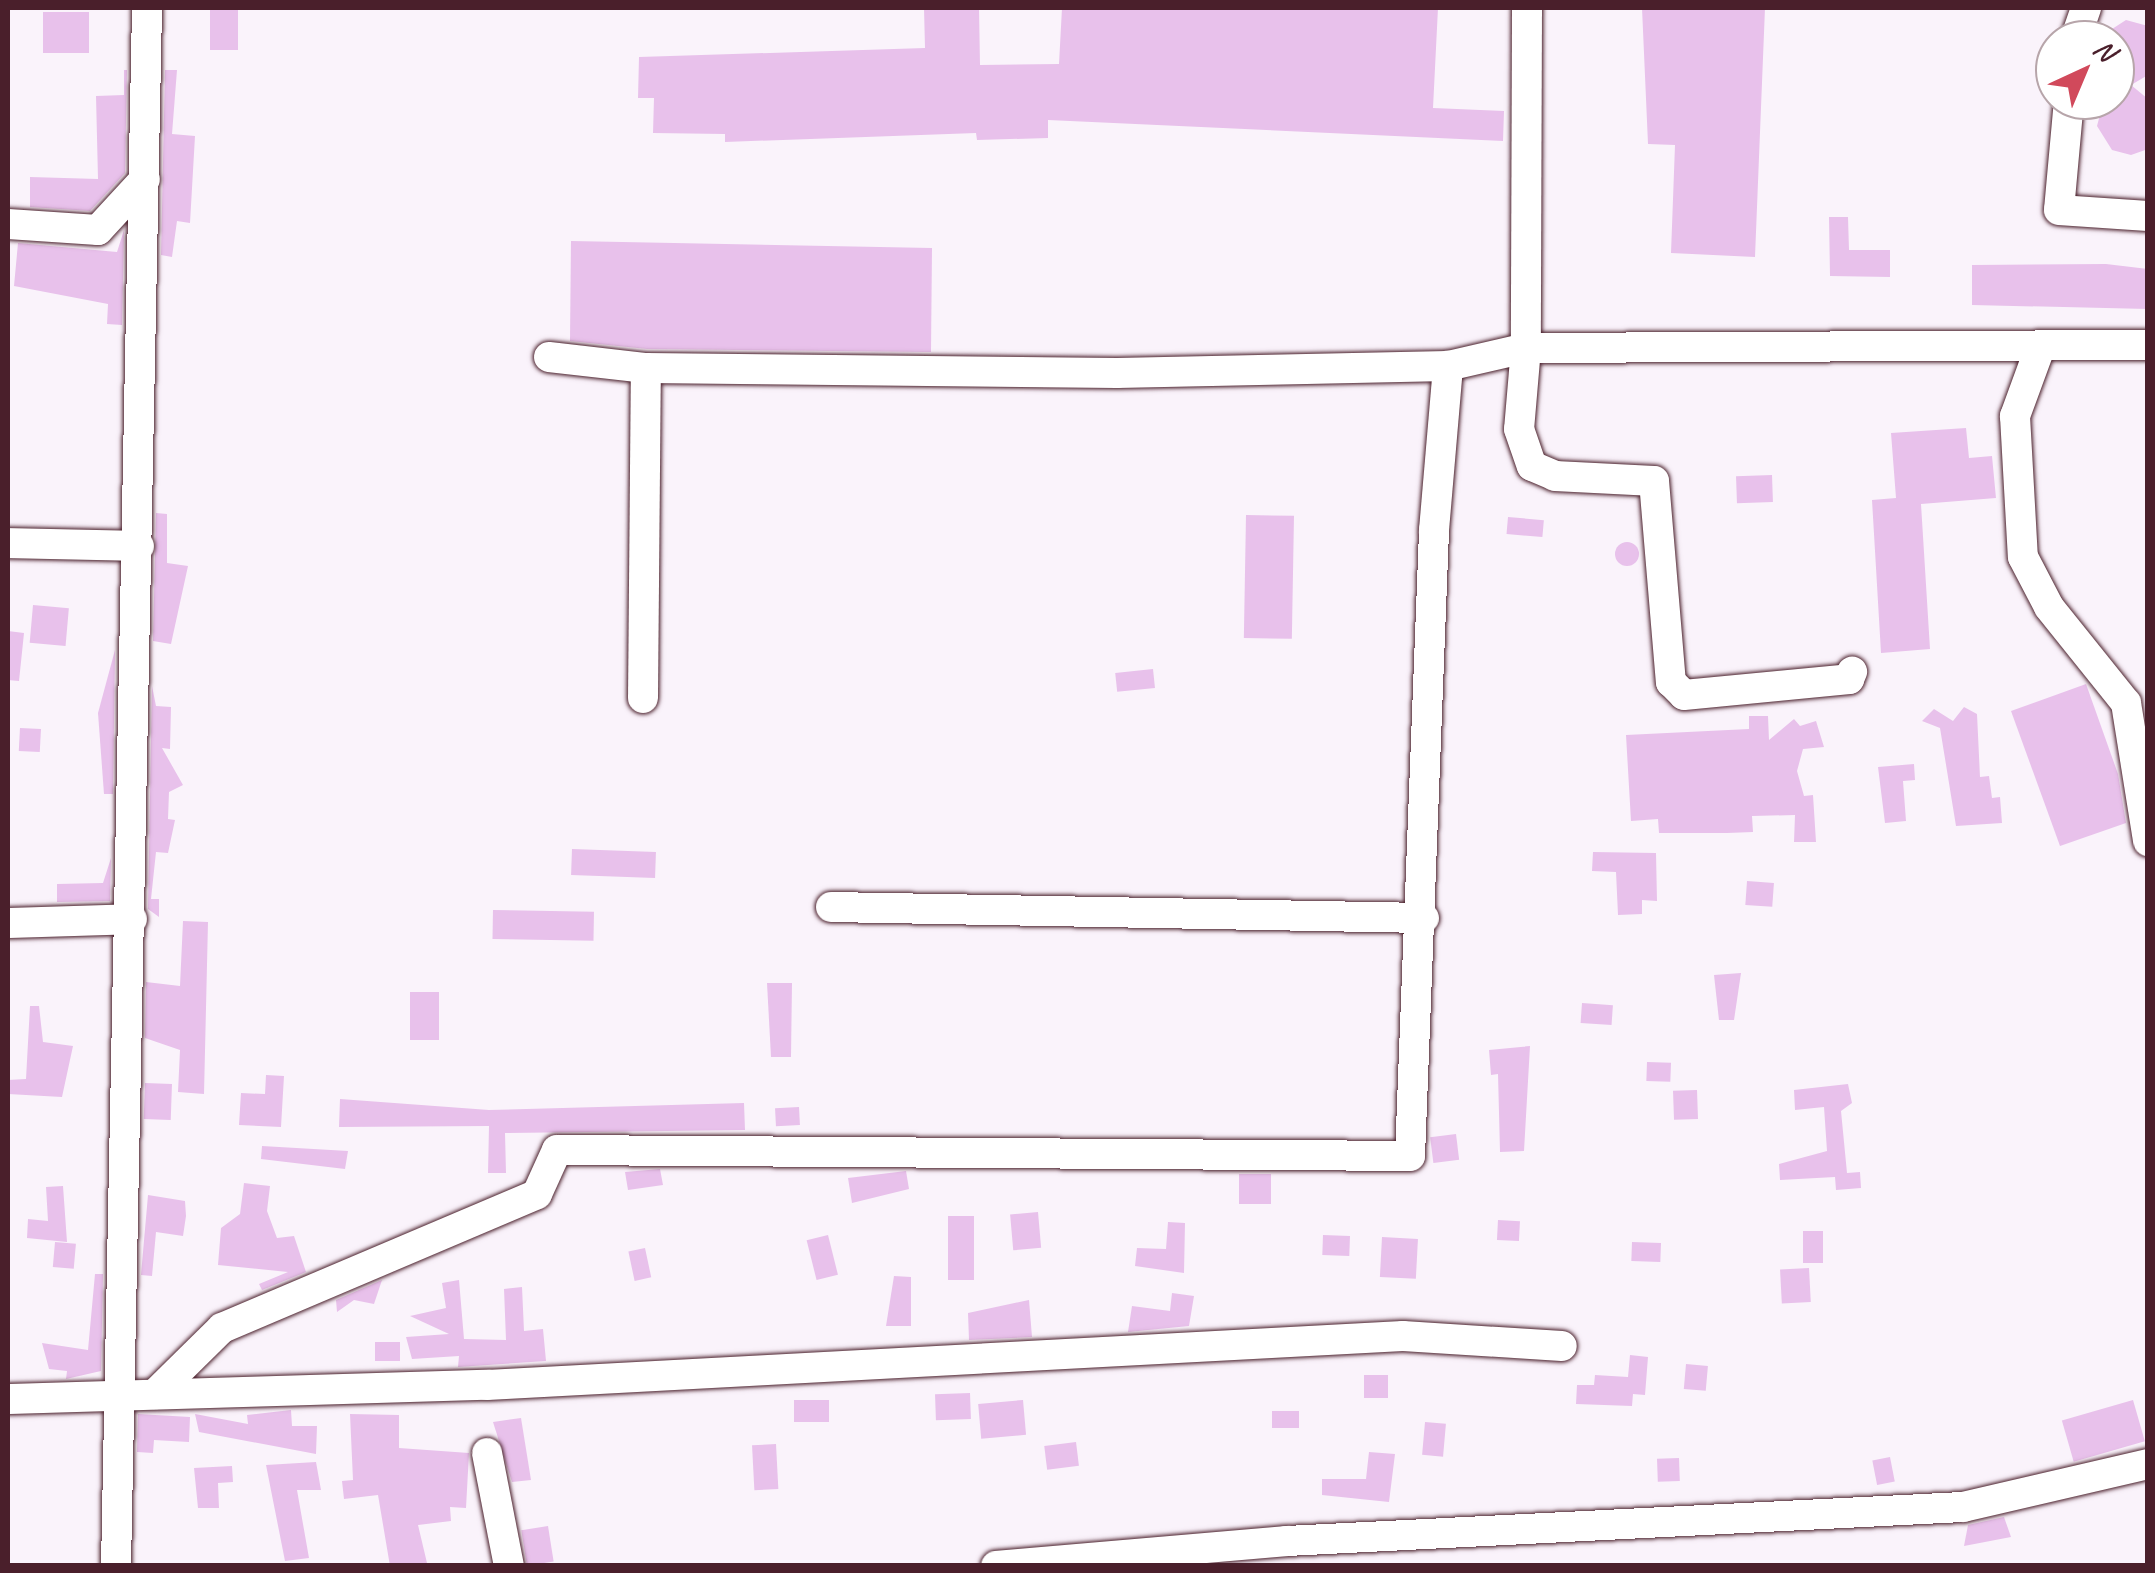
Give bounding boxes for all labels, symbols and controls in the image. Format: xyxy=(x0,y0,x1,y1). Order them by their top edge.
north arrow xyxy=(2035,20,2135,120)
text: N xyxy=(2086,31,2123,68)

